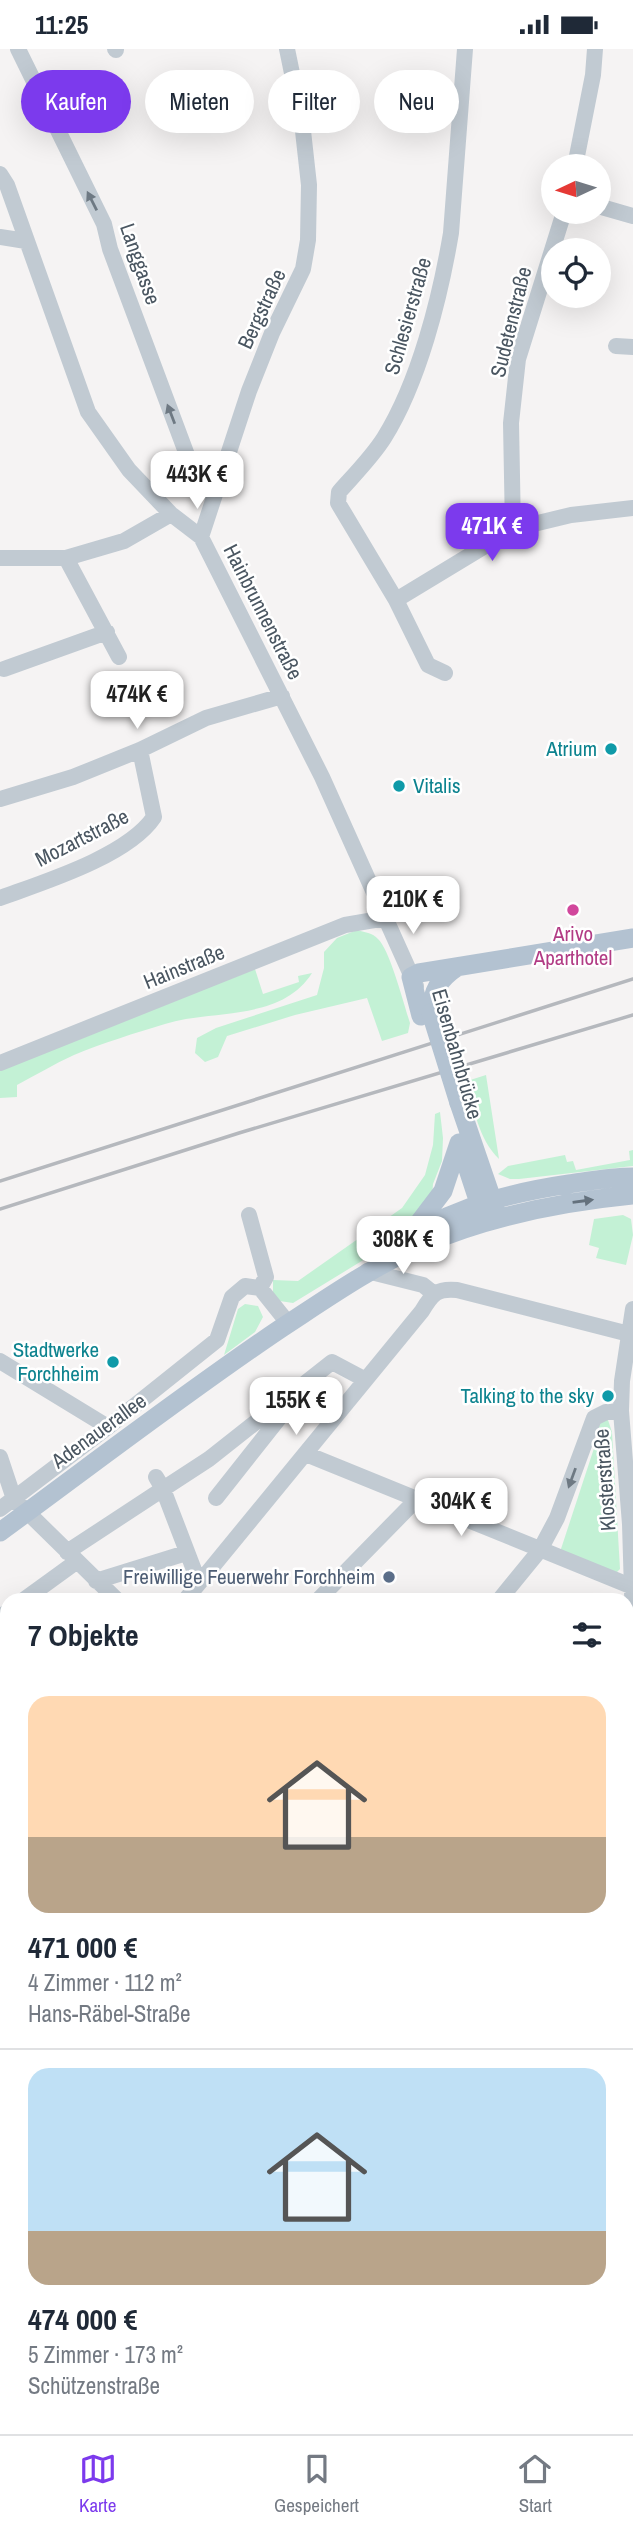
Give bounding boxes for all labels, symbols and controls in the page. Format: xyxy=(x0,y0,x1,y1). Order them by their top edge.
text: 11:25 xyxy=(35,7,88,42)
chip: Kaufen xyxy=(21,70,131,133)
chip: Mieten xyxy=(145,70,254,133)
chip: Filter xyxy=(268,70,360,133)
chip: Neu xyxy=(374,70,459,133)
north arrow xyxy=(541,154,611,224)
map controls xyxy=(541,154,611,308)
one-way arrow xyxy=(87,191,98,211)
street label: Langgasse xyxy=(113,219,168,308)
button: locate xyxy=(541,238,611,308)
street label: Schlesierstraße xyxy=(377,254,438,378)
street label: Bergstraße xyxy=(230,264,293,354)
street label: Sudetenstraße xyxy=(483,264,538,380)
one-way arrow xyxy=(166,403,177,424)
pin: 443K € xyxy=(140,451,254,511)
text: 443K € xyxy=(167,458,227,489)
pin: 471K € xyxy=(435,503,549,563)
text: 471K € xyxy=(462,510,522,541)
street label: Hainbrunnenstraße xyxy=(217,539,310,684)
pin: 474K € xyxy=(80,671,194,731)
text: 474K € xyxy=(107,678,167,709)
place label: Atrium xyxy=(545,734,597,763)
marker: Atrium xyxy=(603,741,619,757)
place label: Vitalis xyxy=(413,771,461,800)
marker: Vitalis xyxy=(391,778,407,794)
street label: Mozartstraße xyxy=(30,802,134,873)
pin: 210K € xyxy=(356,877,470,936)
text: 210K € xyxy=(383,883,443,914)
marker: Arivo Aparthotel xyxy=(565,902,581,918)
place label: Arivo Aparthotel xyxy=(533,919,612,972)
street label: Hainstraße xyxy=(139,937,229,996)
street label: Eisenbahnbrücke xyxy=(425,985,490,1122)
one-way arrow xyxy=(572,1195,594,1206)
pin: 308K € xyxy=(346,1217,460,1276)
text: 308K € xyxy=(373,1223,433,1254)
place label: Stadtwerke Forchheim xyxy=(13,1335,99,1388)
marker: Stadtwerke Forchheim xyxy=(105,1354,121,1370)
pin: 155K € xyxy=(239,1377,353,1437)
place label: Talking to the sky xyxy=(461,1381,594,1410)
text: 155K € xyxy=(266,1384,326,1415)
street label: Adenauerallee xyxy=(44,1386,152,1476)
marker: Talking to the sky xyxy=(600,1388,616,1404)
street label: Klosterstraße xyxy=(586,1428,623,1532)
one-way arrow xyxy=(566,1468,577,1489)
pin: 304K € xyxy=(404,1479,518,1538)
text: 304K € xyxy=(431,1485,491,1516)
place label: Freiwillige Feuerwehr Forchheim xyxy=(123,1562,375,1591)
marker: Freiwillige Feuerwehr Forchheim xyxy=(381,1569,397,1585)
text: 7 Objekte xyxy=(28,1615,139,1655)
icon: filters xyxy=(568,1616,606,1654)
icon: home xyxy=(254,1742,380,1868)
text: 471 000 € xyxy=(28,1927,137,1967)
text: 4 Zimmer · 112 m² xyxy=(28,1967,182,1998)
text: Hans-Räbel-Straße xyxy=(28,1998,190,2029)
icon: home xyxy=(254,2114,380,2240)
text: 474 000 € xyxy=(28,2299,137,2339)
text: 5 Zimmer · 173 m² xyxy=(28,2339,183,2370)
text: Schützenstraße xyxy=(28,2370,160,2401)
tab: Karte xyxy=(79,2450,117,2518)
tab: Gespeichert xyxy=(274,2450,359,2518)
tab: Start xyxy=(516,2450,554,2518)

